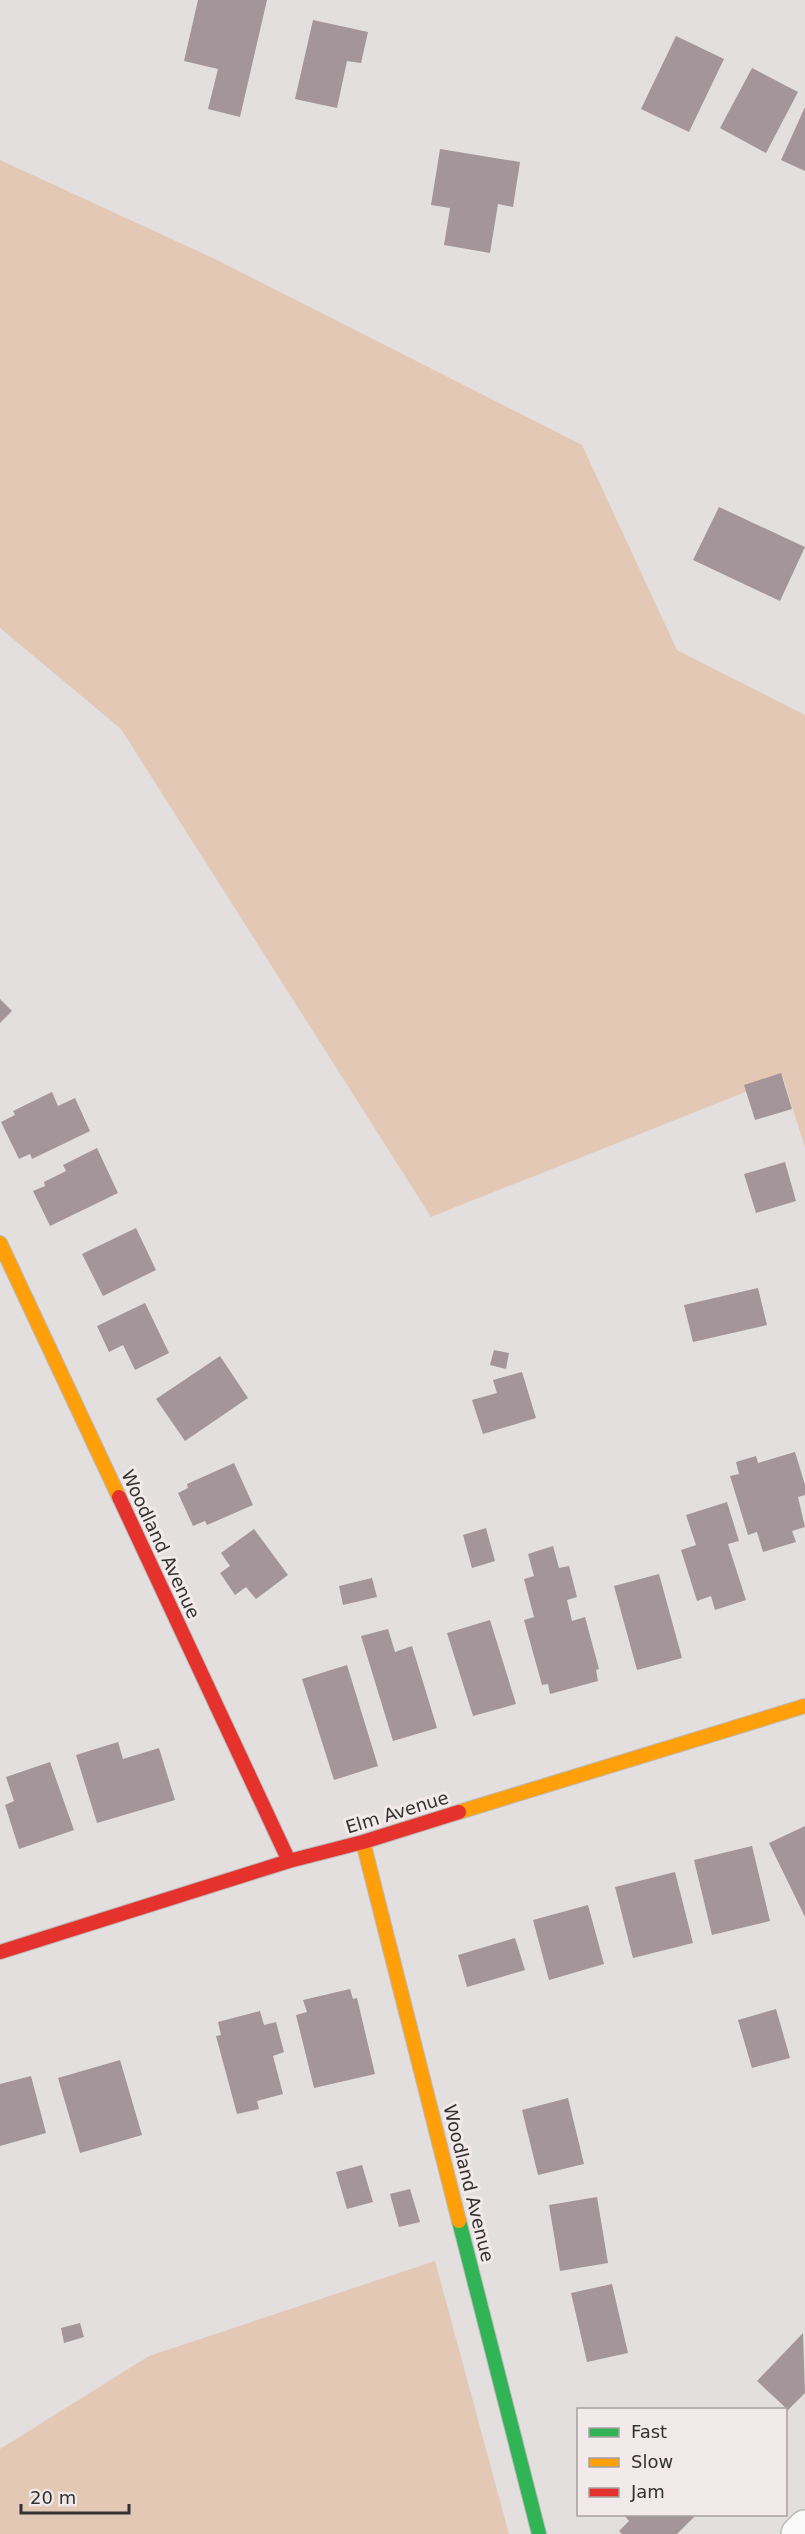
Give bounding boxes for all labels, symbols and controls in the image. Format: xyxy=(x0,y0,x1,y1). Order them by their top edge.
street label: Woodland Avenue xyxy=(117,1466,205,1622)
street label: Elm Avenue xyxy=(343,1786,451,1838)
street label: Woodland Avenue xyxy=(439,2102,499,2264)
legend xyxy=(577,2408,787,2516)
text: Fast xyxy=(631,2421,667,2442)
text: Slow xyxy=(631,2451,673,2472)
scale bar xyxy=(21,2477,129,2515)
text: Jam xyxy=(630,2481,665,2502)
text: 20 m xyxy=(30,2487,76,2508)

